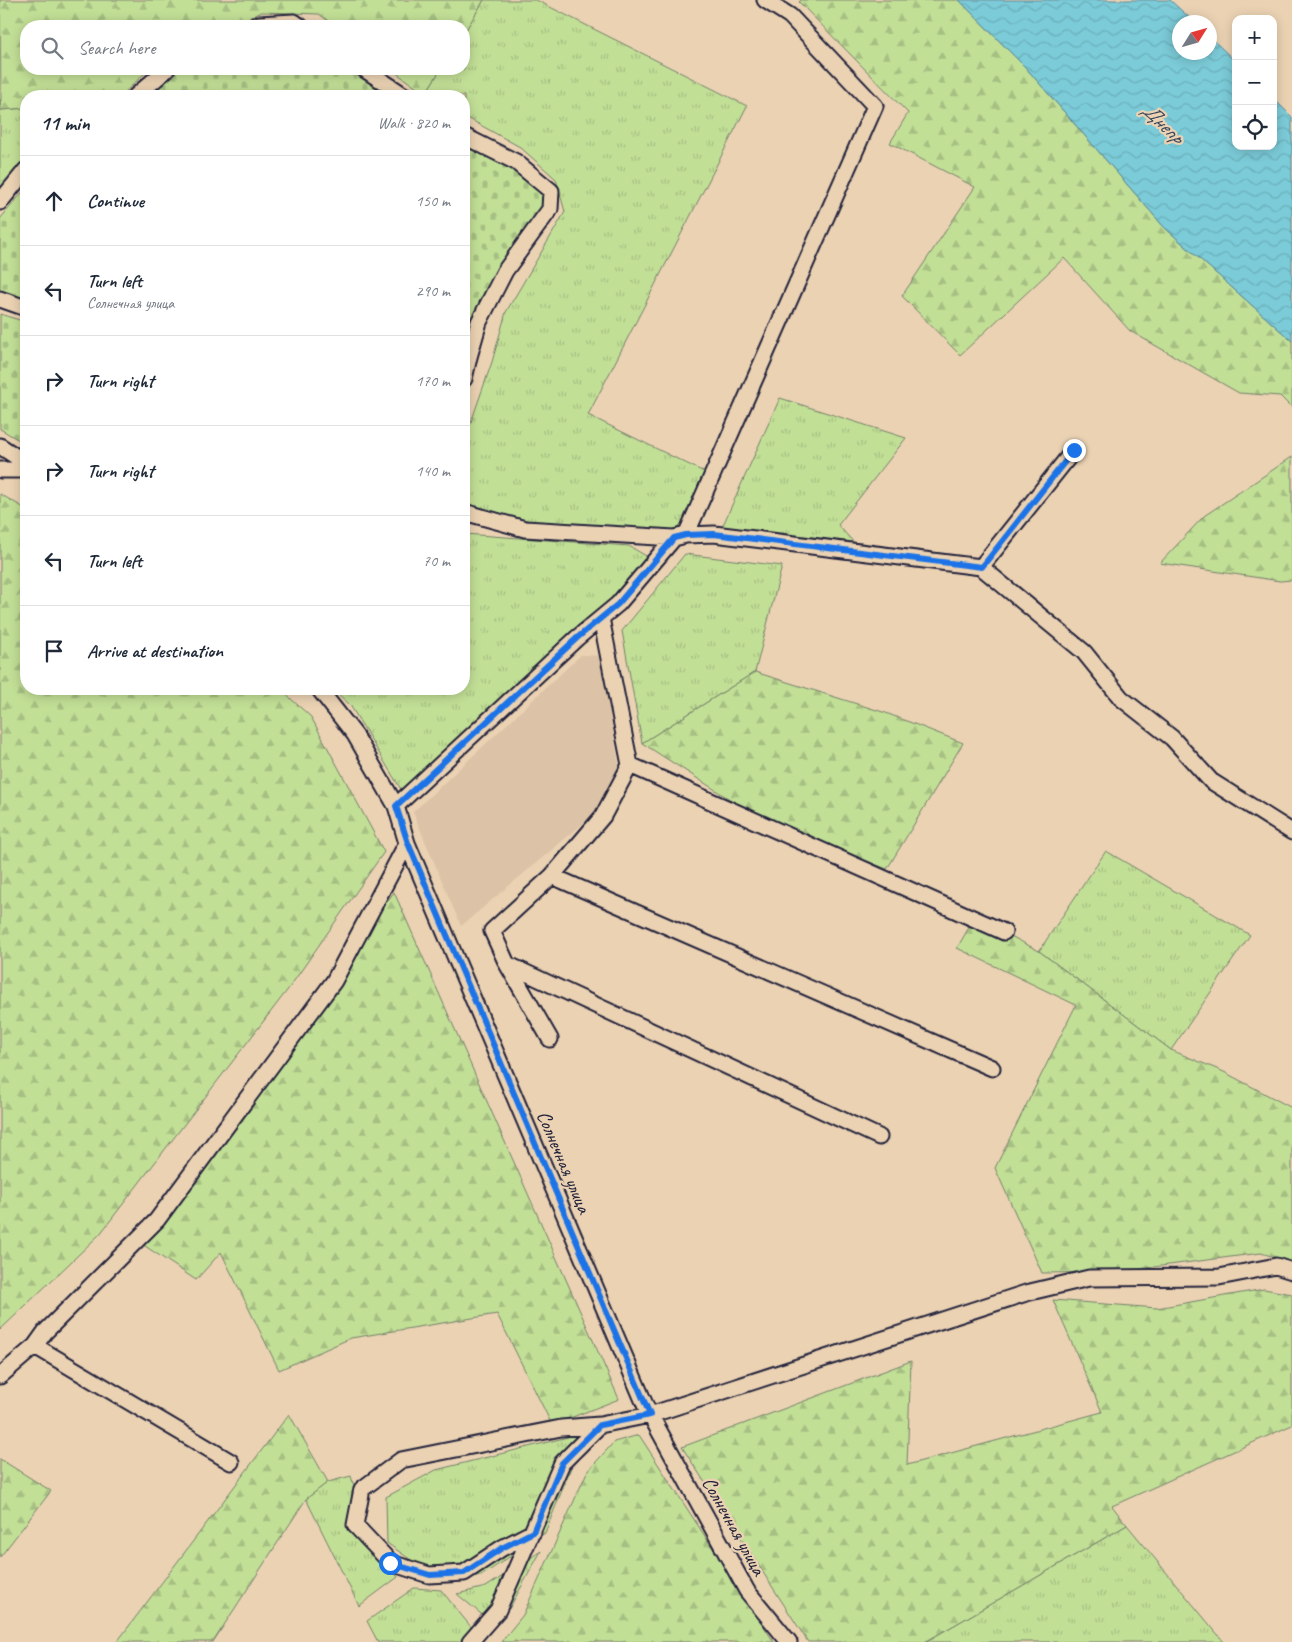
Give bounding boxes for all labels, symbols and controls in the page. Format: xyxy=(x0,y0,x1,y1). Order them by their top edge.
north arrow xyxy=(1172,15,1217,60)
map controls xyxy=(1232,15,1277,150)
button: + xyxy=(1232,15,1277,60)
search box xyxy=(20,20,470,75)
icon: search xyxy=(38,34,66,62)
text: Search here xyxy=(78,36,155,60)
button: − xyxy=(1232,60,1277,105)
water label: Днепр xyxy=(1136,97,1191,151)
button: locate xyxy=(1232,105,1277,150)
text: 11 min xyxy=(40,110,90,136)
text: Walk · 820 m xyxy=(378,113,450,133)
icon: ahead xyxy=(40,187,68,215)
text: Continue xyxy=(87,189,144,213)
text: 150 m xyxy=(416,191,450,211)
text: Turn left xyxy=(87,269,142,293)
icon: left xyxy=(40,277,68,305)
text: 290 m xyxy=(416,281,450,301)
text: Солнечная улица xyxy=(87,293,174,313)
icon: right xyxy=(40,367,68,395)
text: Turn right xyxy=(87,369,154,393)
text: 170 m xyxy=(416,371,450,391)
route end xyxy=(1063,439,1086,462)
icon: right xyxy=(40,457,68,485)
text: Turn right xyxy=(87,459,154,483)
text: 140 m xyxy=(416,461,450,481)
icon: left xyxy=(40,547,68,575)
text: Turn left xyxy=(87,549,142,573)
text: 70 m xyxy=(423,551,450,571)
icon: arrive xyxy=(40,637,68,665)
text: Arrive at destination xyxy=(87,639,223,663)
street label: Солнечная улица xyxy=(531,1107,597,1218)
street label: Солнечная улица xyxy=(697,1472,772,1581)
route start xyxy=(379,1552,402,1575)

